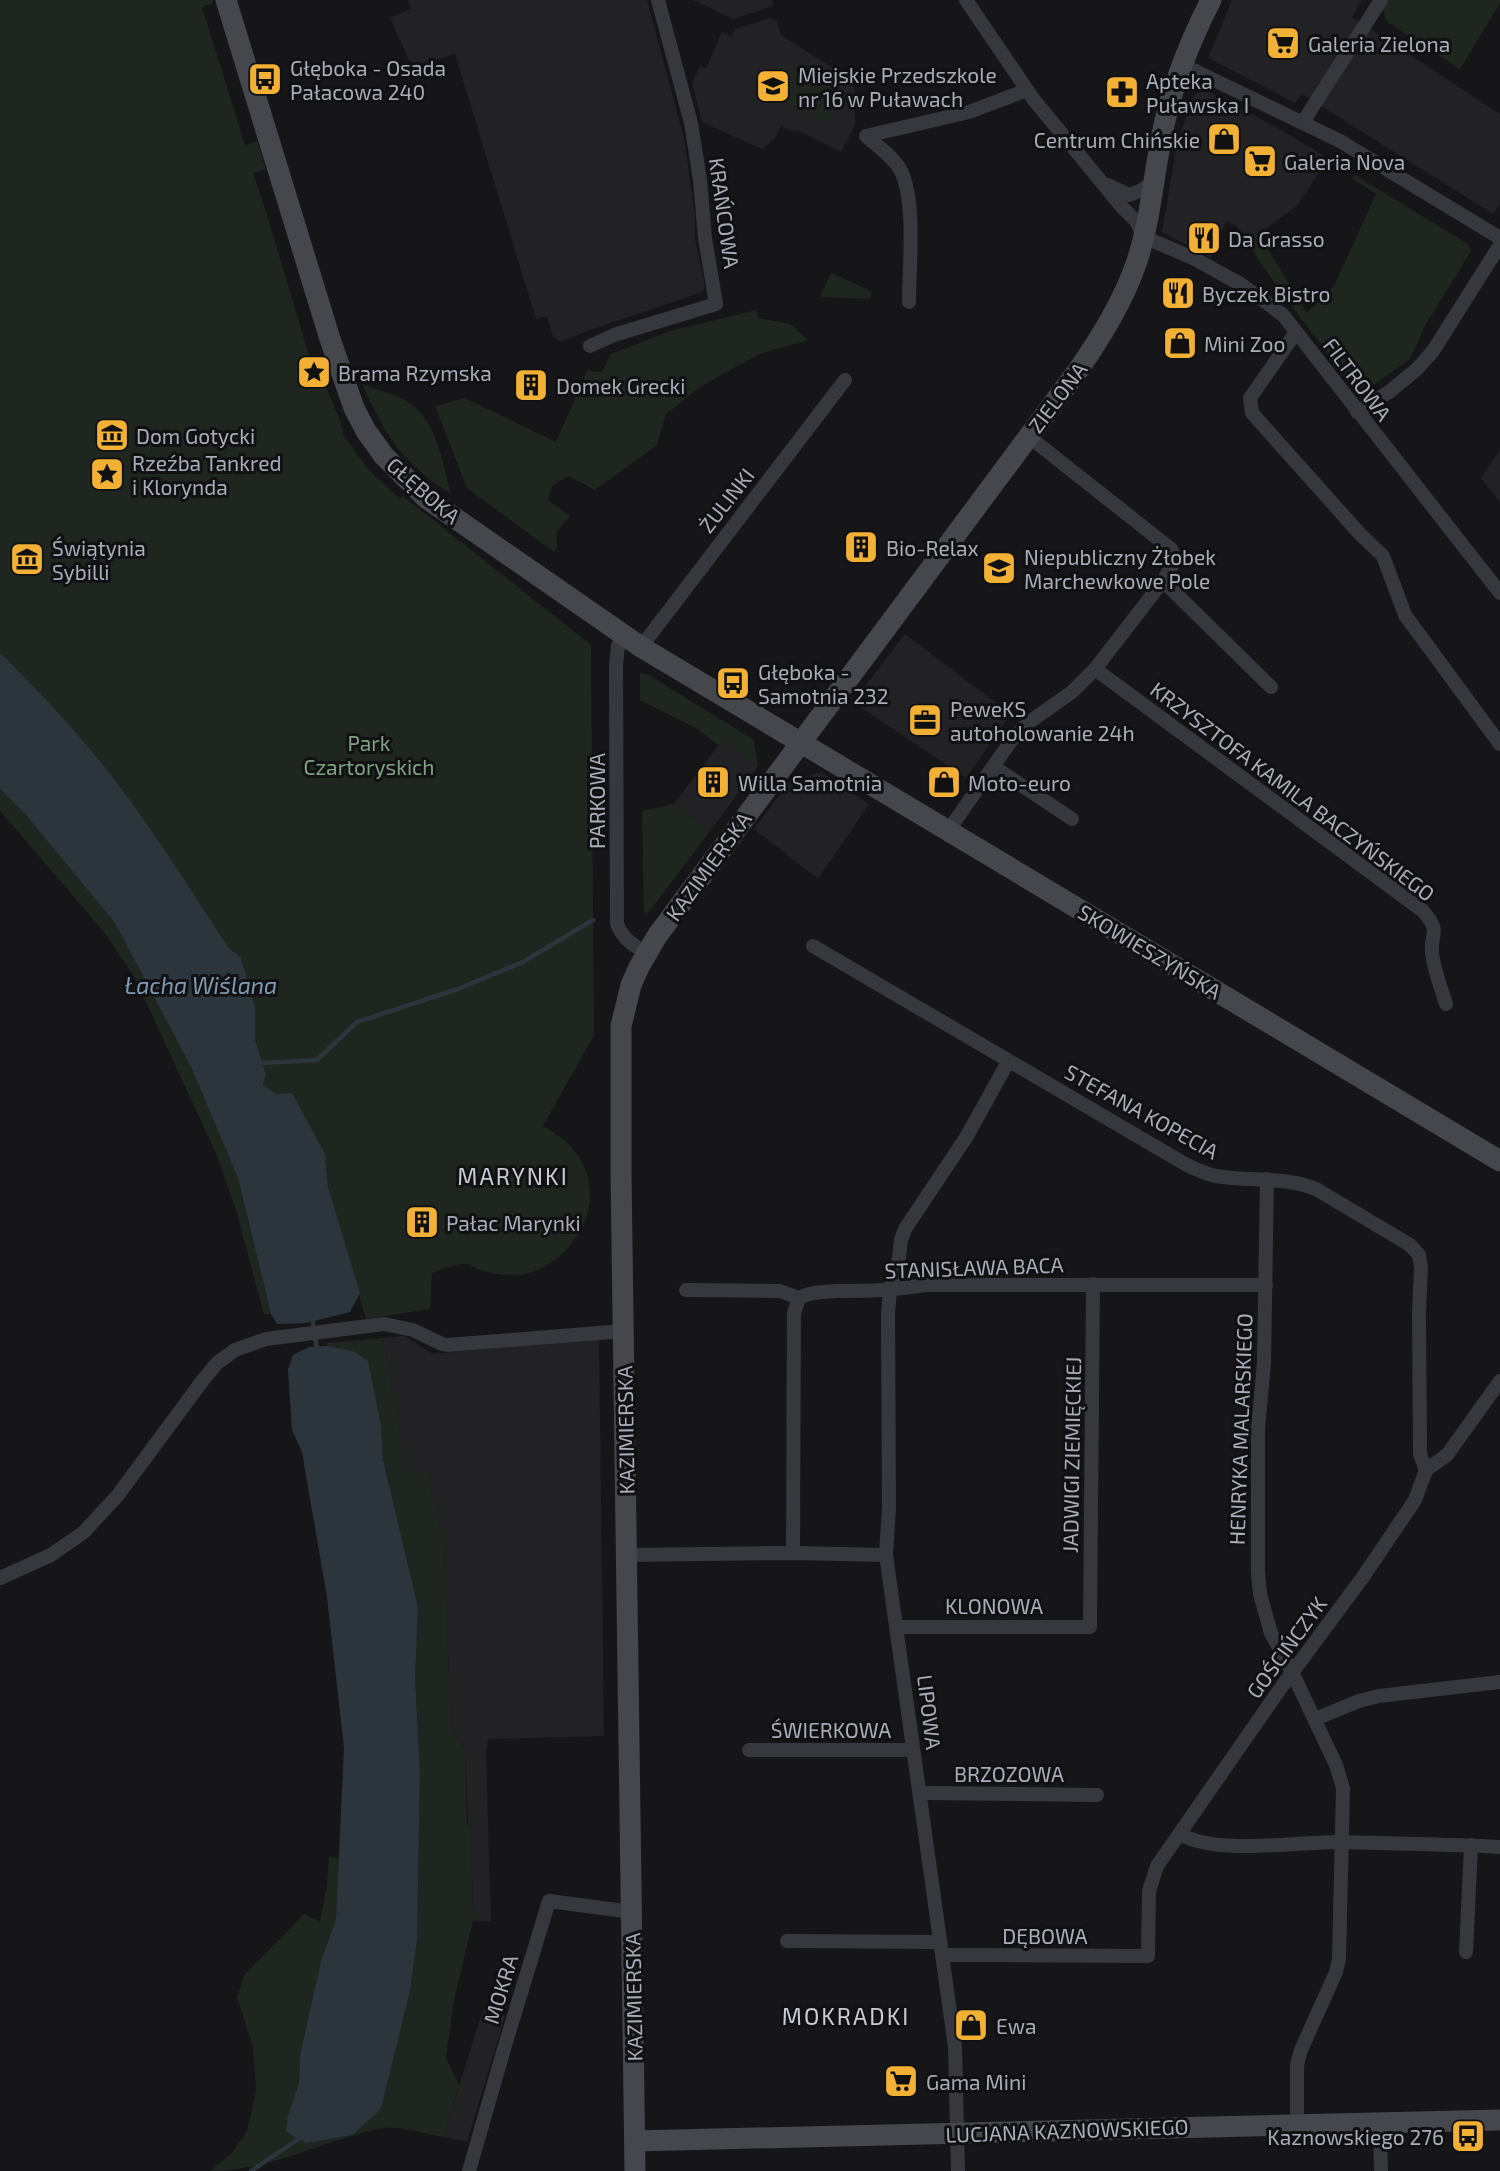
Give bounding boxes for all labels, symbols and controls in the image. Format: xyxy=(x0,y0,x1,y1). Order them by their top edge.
supermarket icon: Galeria Zielona xyxy=(1264,24,1302,62)
place label: Galeria Zielona xyxy=(1308,31,1450,56)
place label: Głęboka - Osada Pałacowa 240 xyxy=(290,55,446,104)
bus stop icon: Głęboka - Osada Pałacowa 240 xyxy=(246,60,284,98)
place label: Miejskie Przedszkole nr 16 w Puławach xyxy=(798,62,997,111)
school or university icon: Miejskie Przedszkole nr 16 w Puławach xyxy=(754,67,792,105)
place label: Apteka Puławska I xyxy=(1146,68,1249,117)
pharmacy icon: Apteka Puławska I xyxy=(1103,73,1141,111)
shop icon: Centrum Chińskie xyxy=(1205,120,1243,158)
place label: Centrum Chińskie xyxy=(1034,127,1200,152)
supermarket icon: Galeria Nova xyxy=(1241,142,1279,180)
place label: Galeria Nova xyxy=(1284,149,1405,174)
street label: KRAŃCOWA xyxy=(705,156,745,270)
restaurant icon: Da Grasso xyxy=(1185,219,1223,257)
place label: Da Grasso xyxy=(1228,226,1325,251)
restaurant icon: Byczek Bistro xyxy=(1159,274,1197,312)
place label: Byczek Bistro xyxy=(1202,281,1330,306)
shop icon: Mini Zoo xyxy=(1161,324,1199,362)
place label: Mini Zoo xyxy=(1204,331,1285,356)
street label: FILTROWA xyxy=(1319,333,1397,425)
place icon: Brama Rzymska xyxy=(295,353,333,391)
street label: ZIELONA xyxy=(1022,357,1092,437)
place label: Brama Rzymska xyxy=(338,360,492,385)
building icon: Domek Grecki xyxy=(512,366,550,404)
place label: Domek Grecki xyxy=(556,373,686,398)
museum icon: Dom Gotycki xyxy=(93,416,131,454)
place label: Dom Gotycki xyxy=(136,423,255,448)
place label: Rzeźba Tankred i Klorynda xyxy=(132,450,281,499)
street label: GŁĘBOKA xyxy=(382,452,466,528)
place icon: Rzeźba Tankred i Klorynda xyxy=(88,455,126,493)
street label: ŻULINKI xyxy=(693,463,759,537)
building icon: Bio-Relax xyxy=(842,528,880,566)
place label: Świątynia Sybilli xyxy=(52,535,146,584)
place label: Bio-Relax xyxy=(886,535,979,560)
museum icon: Świątynia Sybilli xyxy=(8,540,46,578)
place label: Niepubliczny Żłobek Marchewkowe Pole xyxy=(1024,544,1216,593)
school or university icon: Niepubliczny Żłobek Marchewkowe Pole xyxy=(980,549,1018,587)
place label: Głęboka - Samotnia 232 xyxy=(758,659,889,708)
bus stop icon: Głęboka - Samotnia 232 xyxy=(714,664,752,702)
street label: KRZYSZTOFA KAMILA BACZYŃSKIEGO xyxy=(1146,676,1440,906)
place label: PeweKS autoholowanie 24h xyxy=(950,696,1135,745)
office icon: PeweKS autoholowanie 24h xyxy=(906,701,944,739)
park label: Park Czartoryskich xyxy=(303,730,435,779)
street label: PARKOWA xyxy=(584,753,609,849)
building icon: Willa Samotnia xyxy=(694,763,732,801)
shop icon: Moto-euro xyxy=(925,763,963,801)
place label: Willa Samotnia xyxy=(738,770,882,795)
place label: Moto-euro xyxy=(968,770,1071,795)
street label: KAZIMIERSKA xyxy=(660,807,756,925)
street label: SKOWIESZYŃSKA xyxy=(1074,898,1226,1004)
water label: Łacha Wiślana xyxy=(125,971,277,999)
street label: STEFANA KOPECIA xyxy=(1061,1058,1223,1164)
district label: MARYNKI xyxy=(457,1162,569,1190)
building icon: Pałac Marynki xyxy=(403,1203,441,1241)
place label: Pałac Marynki xyxy=(446,1210,581,1235)
street label: STANISŁAWA BACA xyxy=(884,1251,1064,1283)
street label: HENRYKA MALARSKIEGO xyxy=(1223,1313,1257,1545)
street label: JADWIGI ZIEMIĘCKIEJ xyxy=(1057,1357,1085,1553)
street label: KAZIMIERSKA xyxy=(611,1365,639,1495)
street label: GOŚCIŃCZYK xyxy=(1241,1591,1332,1703)
street label: KLONOWA xyxy=(945,1593,1043,1618)
street label: LIPOWA xyxy=(913,1673,947,1751)
street label: ŚWIERKOWA xyxy=(771,1717,891,1742)
street label: BRZOZOWA xyxy=(954,1761,1064,1786)
street label: DĘBOWA xyxy=(1002,1923,1088,1948)
street label: KAZIMIERSKA xyxy=(619,1932,647,2062)
street label: MOKRA xyxy=(478,1951,522,2027)
district label: MOKRADKI xyxy=(782,2002,910,2030)
shop icon: Ewa xyxy=(952,2006,990,2044)
place label: Ewa xyxy=(996,2013,1037,2038)
supermarket icon: Gama Mini xyxy=(882,2062,920,2100)
place label: Gama Mini xyxy=(926,2069,1026,2094)
street label: LUCJANA KAZNOWSKIEGO xyxy=(945,2113,1189,2147)
bus stop icon: Kaznowskiego 276 xyxy=(1449,2117,1487,2155)
place label: Kaznowskiego 276 xyxy=(1267,2124,1444,2149)

